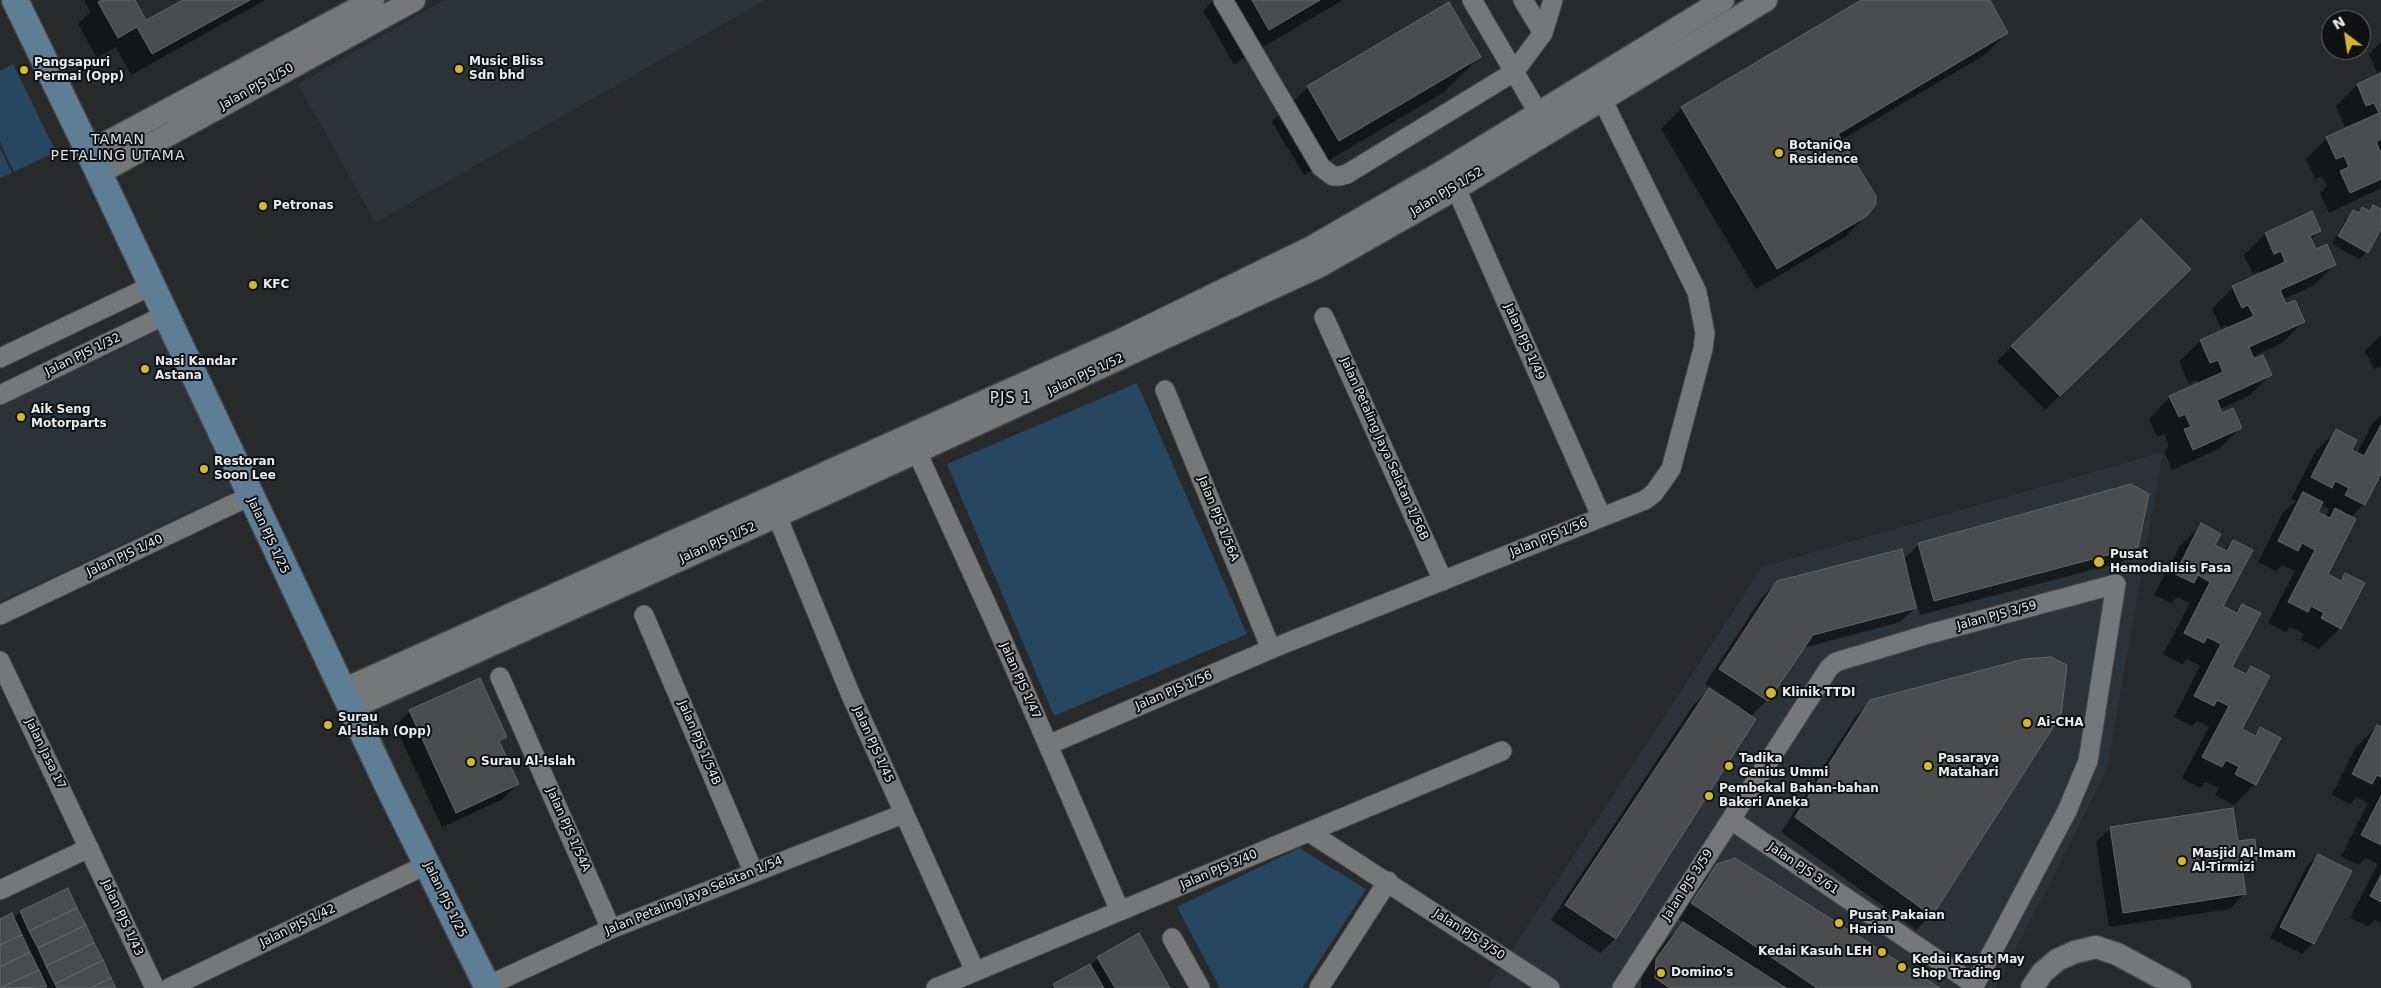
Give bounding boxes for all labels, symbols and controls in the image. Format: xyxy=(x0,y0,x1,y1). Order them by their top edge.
north arrow xyxy=(2321,10,2371,60)
text: N xyxy=(2330,13,2348,33)
place label: Music Bliss Sdn bhd xyxy=(469,55,544,83)
place label: Pangsapuri Permai (Opp) xyxy=(34,56,124,84)
street label: Jalan PJS 1/50 xyxy=(218,61,296,113)
marker: Music Bliss Sdn bhd xyxy=(453,63,465,75)
marker: Pangsapuri Permai (Opp) xyxy=(18,64,30,76)
district label: TAMAN PETALING UTAMA xyxy=(49,132,187,164)
place label: BotaniQa Residence xyxy=(1789,139,1858,167)
marker: BotaniQa Residence xyxy=(1773,147,1785,159)
street label: Jalan PJS 1/52 xyxy=(1408,165,1486,219)
place label: Petronas xyxy=(273,199,334,213)
marker: Petronas xyxy=(257,200,269,212)
place label: KFC xyxy=(263,278,289,292)
marker: KFC xyxy=(247,279,259,291)
street label: Jalan PJS 1/49 xyxy=(1501,302,1547,382)
street label: Jalan PJS 1/32 xyxy=(43,331,123,379)
street label: Jalan PJS 1/52 xyxy=(1046,351,1126,399)
place label: Nasi Kandar Astana xyxy=(155,355,237,383)
street label: Jalan Petaling Jaya Selatan 1/56B xyxy=(1337,355,1431,543)
marker: Nasi Kandar Astana xyxy=(139,363,151,375)
district label: PJS 1 xyxy=(989,390,1033,408)
place label: Aik Seng Motorparts xyxy=(31,403,107,431)
marker: Aik Seng Motorparts xyxy=(15,411,27,423)
place label: Restoran Soon Lee xyxy=(214,455,276,483)
marker: Restoran Soon Lee xyxy=(198,463,210,475)
street label: Jalan PJS 1/56A xyxy=(1194,474,1242,564)
street label: Jalan PJS 1/25 xyxy=(244,496,292,576)
street label: Jalan PJS 1/56 xyxy=(1508,516,1590,560)
street label: Jalan PJS 1/52 xyxy=(678,520,758,566)
street label: Jalan PJS 1/40 xyxy=(85,532,165,580)
place label: Pusat Hemodialisis Fasa xyxy=(2110,548,2231,576)
marker: Pusat Hemodialisis Fasa xyxy=(2092,555,2106,569)
street label: Jalan PJS 3/59 xyxy=(1955,598,2039,634)
street label: Jalan PJS 1/47 xyxy=(997,641,1043,721)
street label: Jalan PJS 1/56 xyxy=(1133,668,1215,714)
marker: Klinik TTDI xyxy=(1764,686,1778,700)
place label: Klinik TTDI xyxy=(1782,686,1855,700)
street label: Jalan PJS 1/54B xyxy=(675,699,723,787)
street label: Jalan PJS 1/45 xyxy=(850,705,896,785)
place label: Surau Al-Islah (Opp) xyxy=(338,711,431,739)
street label: Jalan Jasa 17 xyxy=(22,716,68,792)
place label: Ai-CHA xyxy=(2037,716,2084,730)
marker: Ai-CHA xyxy=(2021,717,2033,729)
marker: Surau Al-Islah (Opp) xyxy=(322,719,334,731)
place label: Tadika Genius Ummi xyxy=(1739,752,1828,780)
place label: Pasaraya Matahari xyxy=(1938,752,1999,780)
place label: Surau Al-Islah xyxy=(481,755,576,769)
marker: Surau Al-Islah xyxy=(465,756,477,768)
marker: Tadika Genius Ummi xyxy=(1723,760,1735,772)
marker: Pasaraya Matahari xyxy=(1922,760,1934,772)
place label: Pembekal Bahan-bahan Bakeri Aneka xyxy=(1719,782,1879,810)
street label: Jalan PJS 1/54A xyxy=(543,786,593,874)
marker: Pembekal Bahan-bahan Bakeri Aneka xyxy=(1703,790,1715,802)
street label: Jalan PJS 3/61 xyxy=(1765,840,1841,898)
street label: Jalan PJS 3/40 xyxy=(1178,847,1260,893)
street label: Jalan PJS 3/59 xyxy=(1660,847,1716,923)
place label: Masjid Al-Imam Al-Tirmizi xyxy=(2192,847,2296,875)
street label: Jalan Petaling Jaya Selatan 1/54 xyxy=(603,854,785,938)
marker: Masjid Al-Imam Al-Tirmizi xyxy=(2176,855,2188,867)
street label: Jalan PJS 1/25 xyxy=(421,860,469,940)
street label: Jalan PJS 1/43 xyxy=(98,878,146,958)
street label: Jalan PJS 1/42 xyxy=(258,902,338,950)
street label: Jalan PJS 3/50 xyxy=(1431,907,1507,963)
place label: Pusat Pakaian Harian xyxy=(1849,909,1945,937)
marker: Pusat Pakaian Harian xyxy=(1833,917,1845,929)
place label: Kedai Kasuh LEH xyxy=(1758,945,1872,959)
marker: Kedai Kasuh LEH xyxy=(1876,946,1888,958)
place label: Kedai Kasut May Shop Trading xyxy=(1912,953,2025,981)
marker: Kedai Kasut May Shop Trading xyxy=(1896,961,1908,973)
place label: Domino's xyxy=(1671,966,1733,980)
marker: Domino's xyxy=(1655,967,1667,979)

